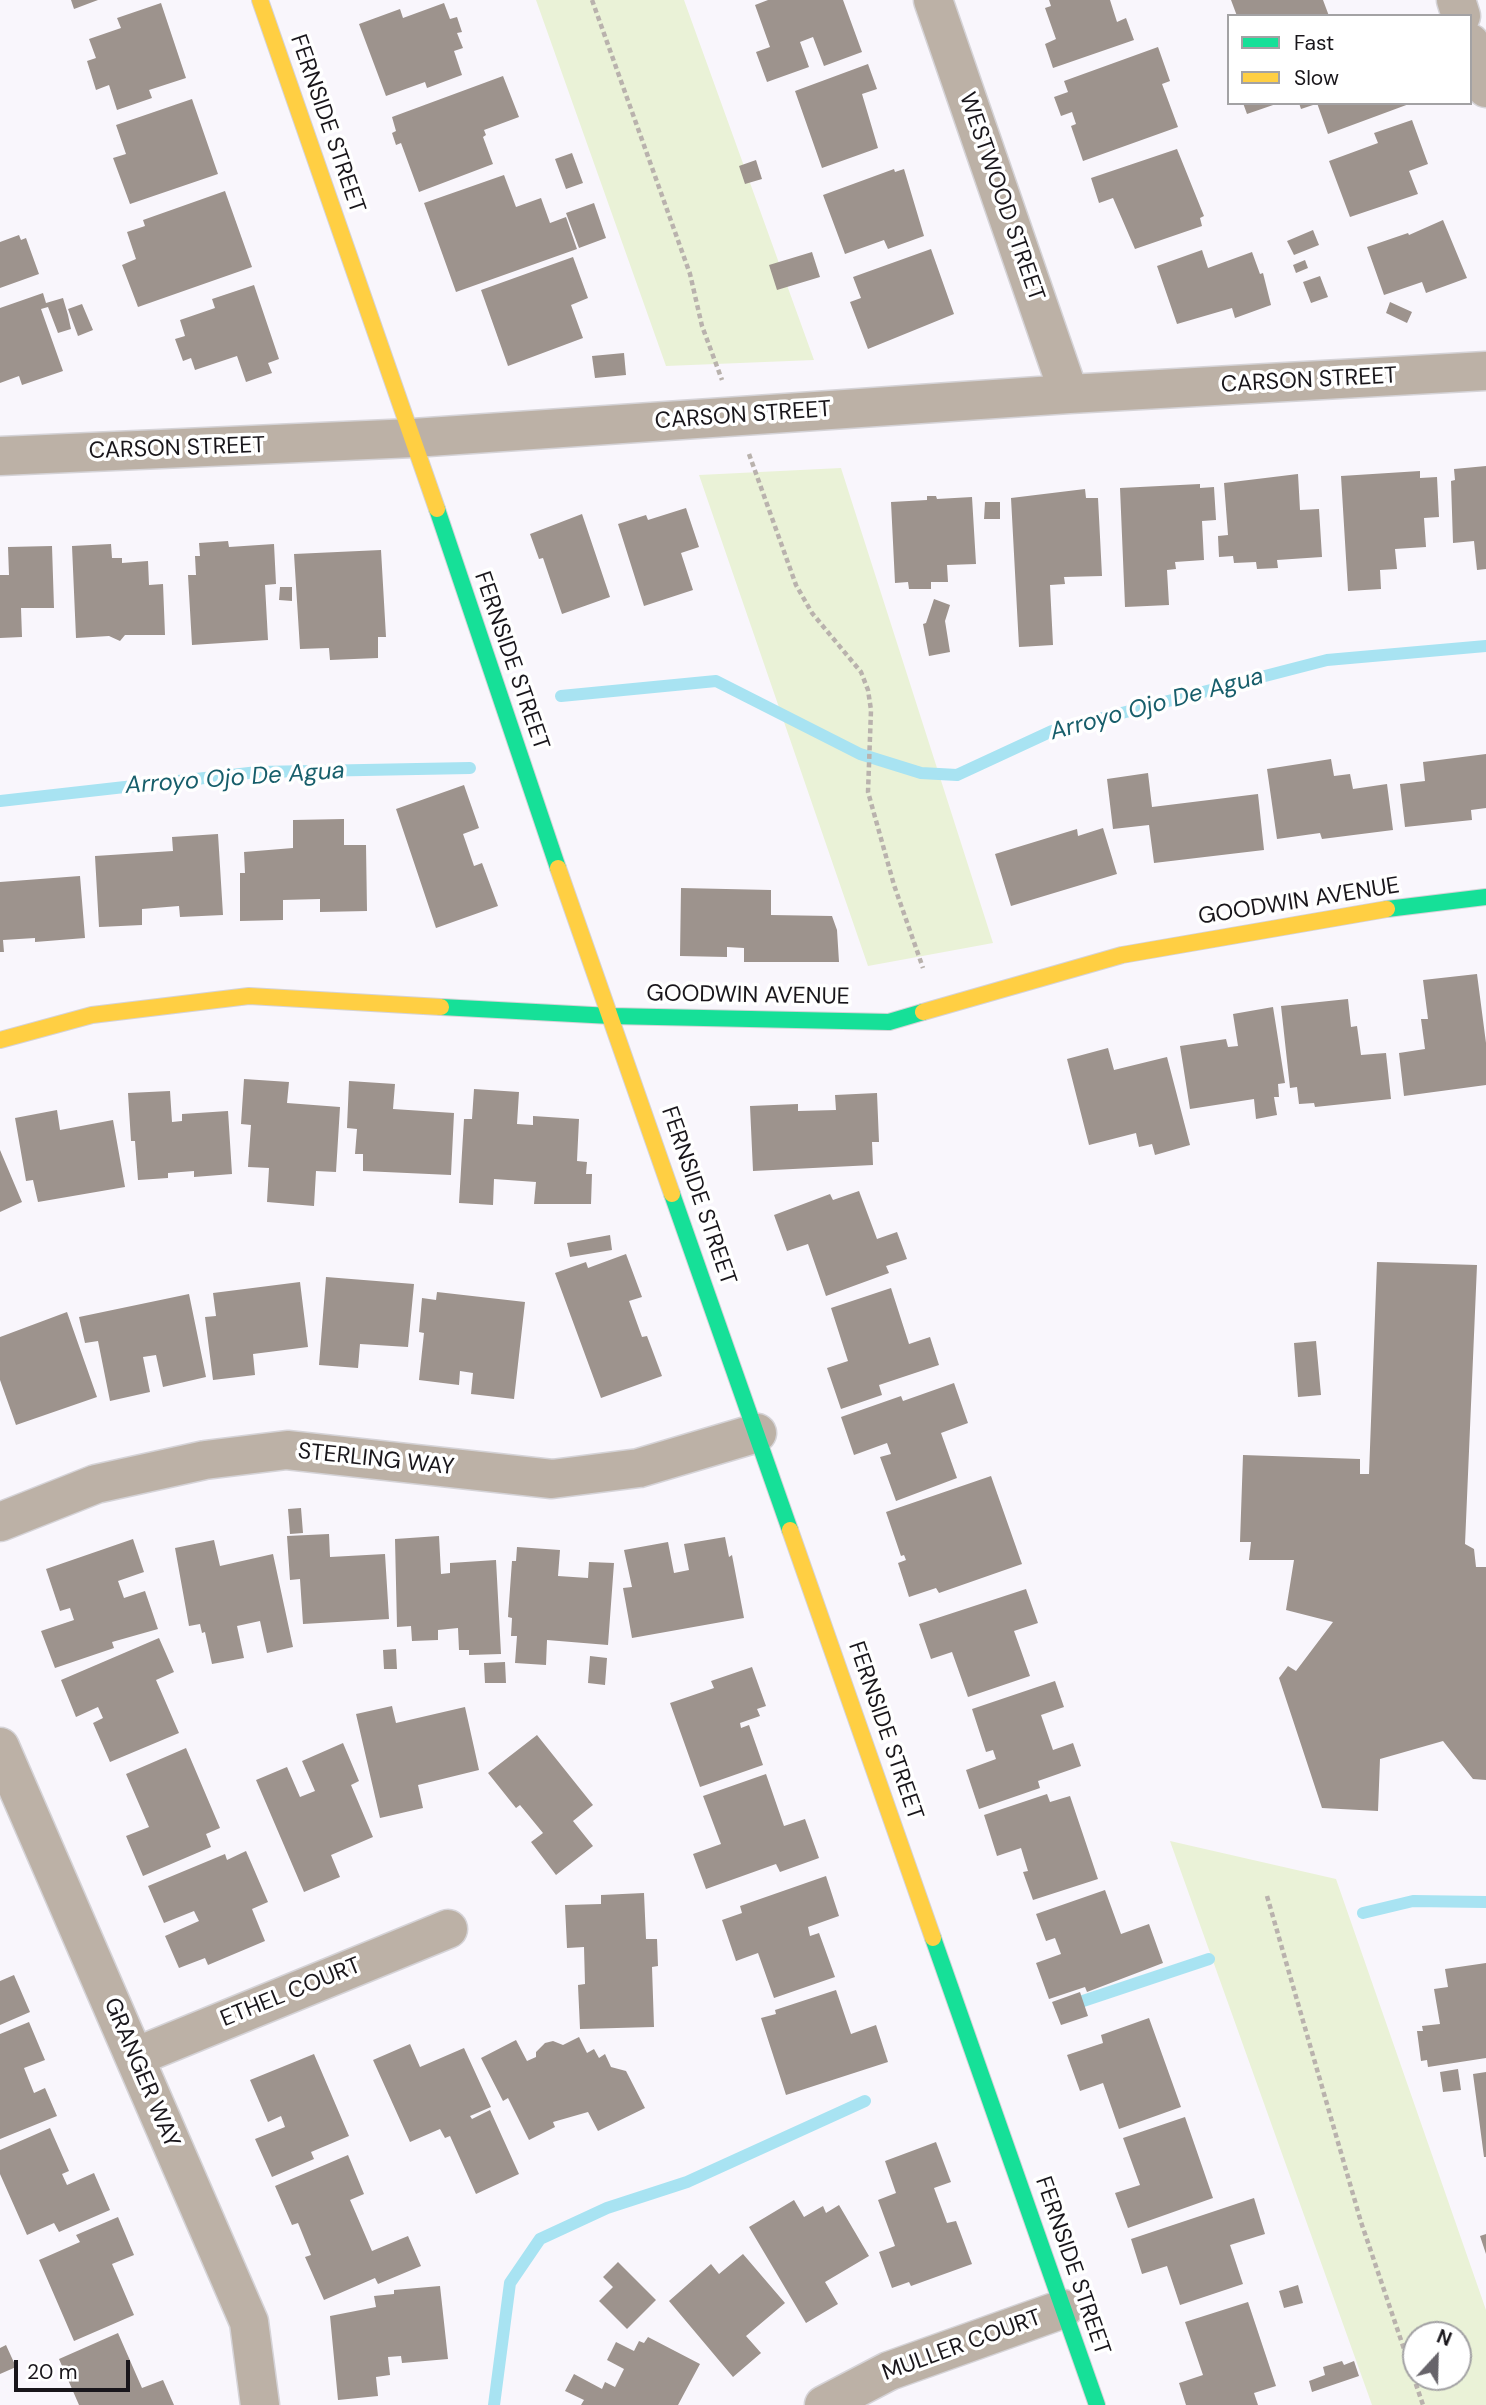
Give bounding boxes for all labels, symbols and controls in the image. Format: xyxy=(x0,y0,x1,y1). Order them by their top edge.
legend xyxy=(1227,14,1472,105)
text: Fast xyxy=(1294,29,1334,57)
street label: FERNSIDE STREET xyxy=(284,31,370,217)
text: Slow xyxy=(1294,64,1339,92)
street label: WESTWOOD STREET xyxy=(952,89,1050,305)
street label: CARSON STREET xyxy=(1220,363,1398,399)
street label: CARSON STREET xyxy=(654,396,832,436)
street label: CARSON STREET xyxy=(88,432,266,466)
street label: FERNSIDE STREET xyxy=(468,568,554,754)
water label: Arroyo Ojo De Agua xyxy=(1047,663,1267,747)
water label: Arroyo Ojo De Agua xyxy=(124,757,346,801)
street label: GOODWIN AVENUE xyxy=(1196,872,1402,932)
street label: GOODWIN AVENUE xyxy=(646,980,850,1012)
street label: FERNSIDE STREET xyxy=(655,1103,741,1289)
street label: STERLING WAY xyxy=(296,1438,456,1482)
street label: FERNSIDE STREET xyxy=(842,1638,928,1824)
street label: ETHEL COURT xyxy=(217,1952,365,2034)
street label: GRANGER WAY xyxy=(97,1994,185,2152)
street label: FERNSIDE STREET xyxy=(1029,2173,1115,2359)
street label: MULLER COURT xyxy=(879,2304,1045,2388)
north arrow xyxy=(1402,2321,1472,2391)
text: N xyxy=(1433,2324,1455,2352)
scale bar xyxy=(18,2346,133,2390)
text: 20 m xyxy=(27,2358,78,2386)

